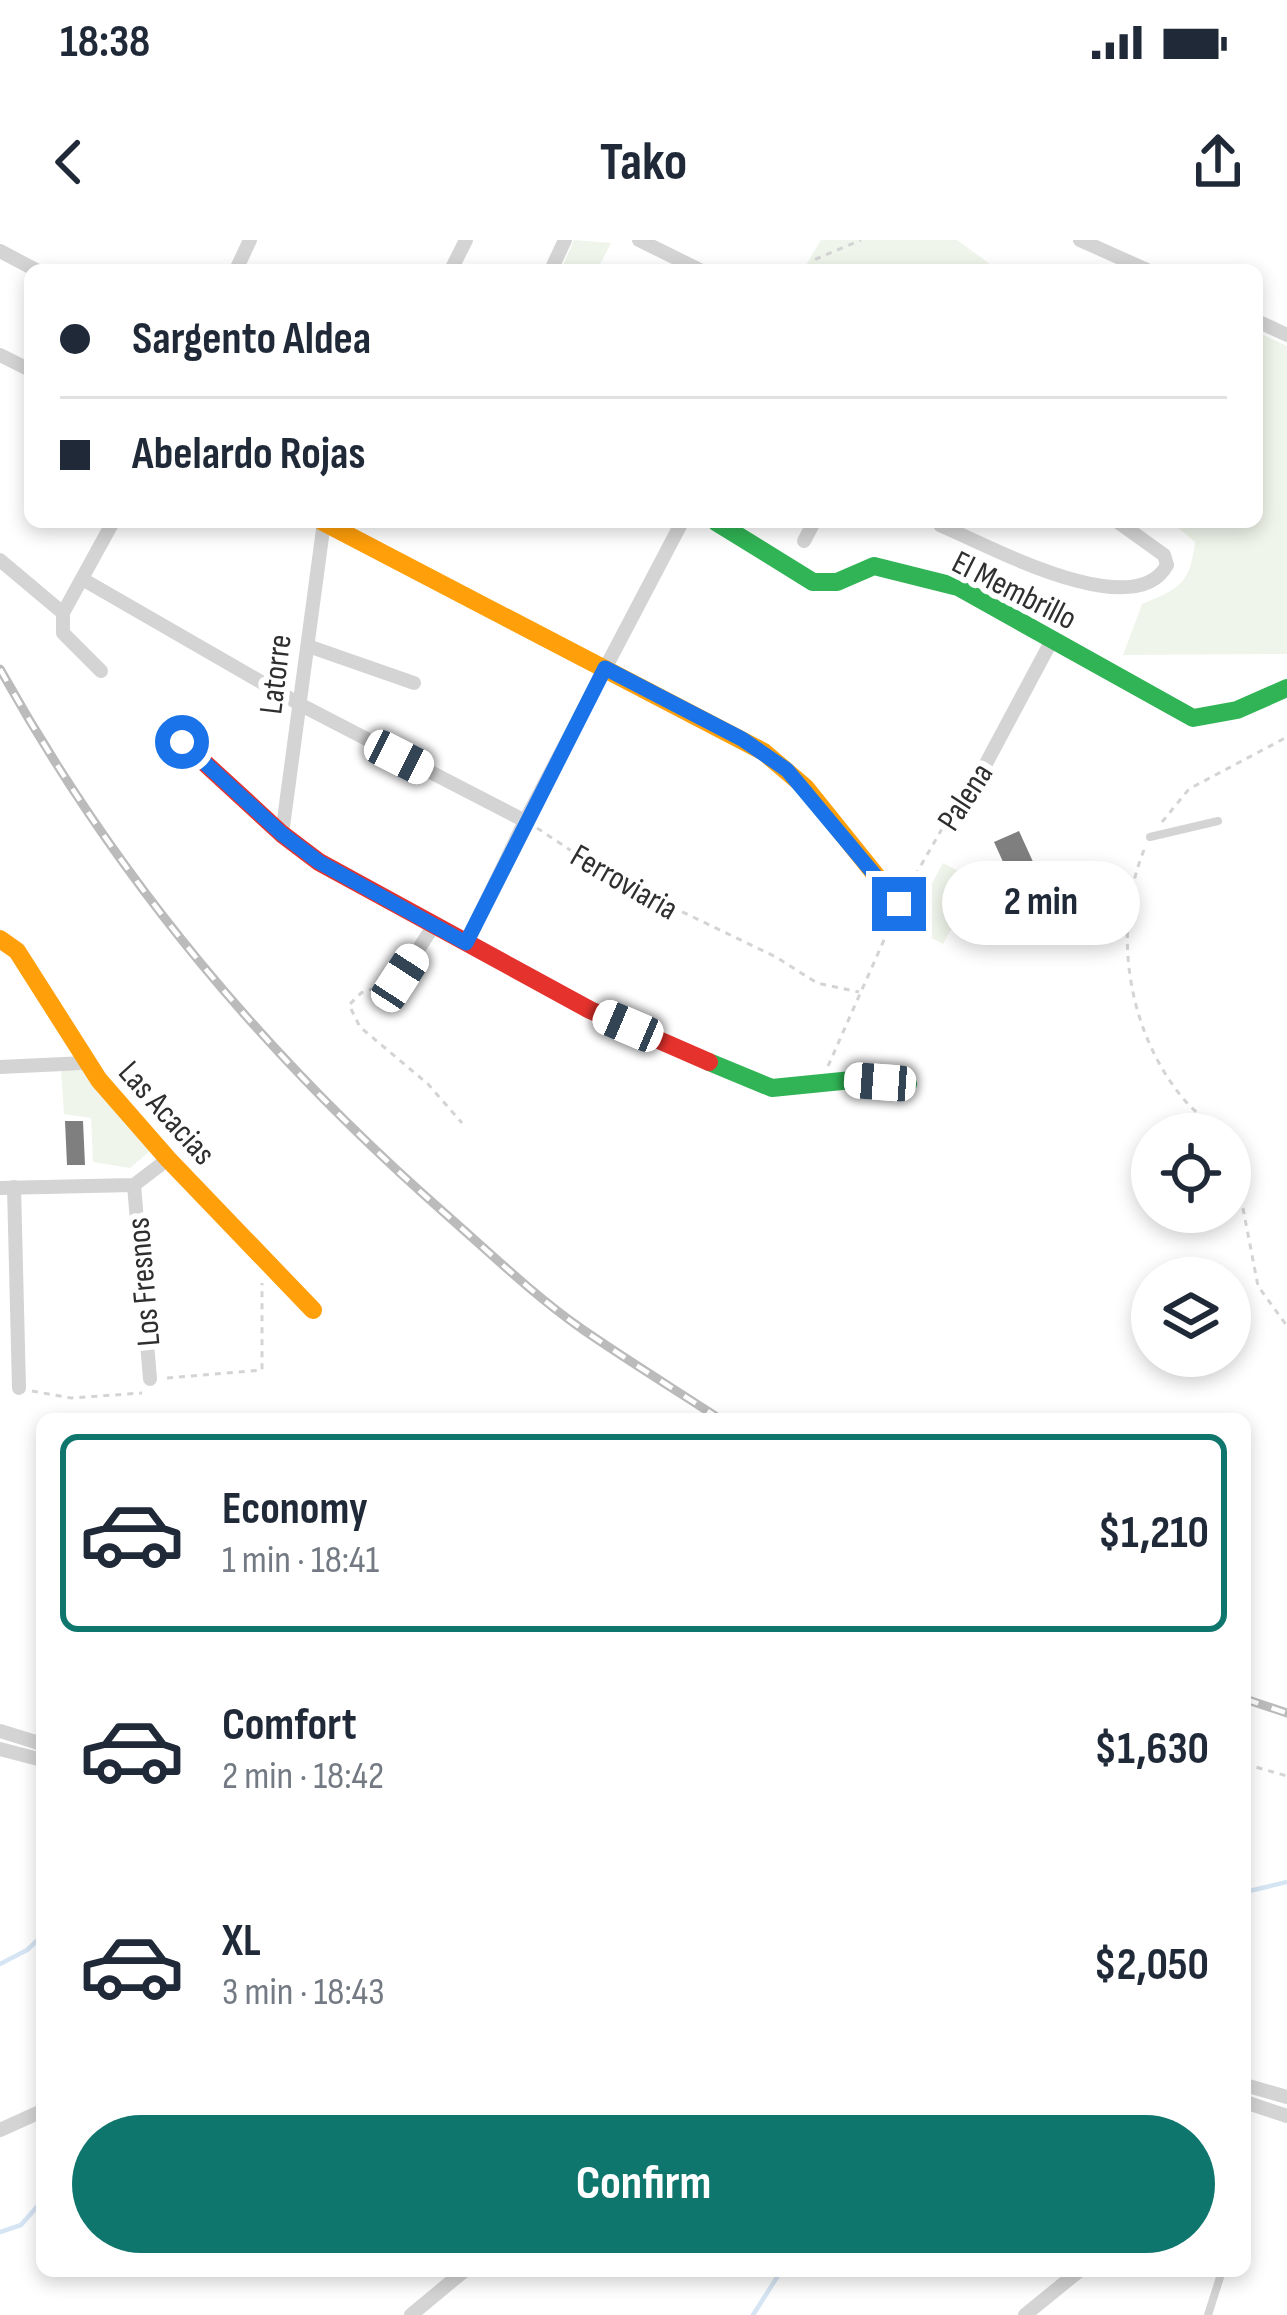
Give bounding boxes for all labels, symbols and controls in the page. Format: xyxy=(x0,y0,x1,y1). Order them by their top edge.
text: 18:38 xyxy=(60,15,150,70)
icon: back xyxy=(36,129,102,195)
icon: share xyxy=(1185,129,1251,195)
text: Tako xyxy=(600,130,687,195)
text: Sargento Aldea xyxy=(132,312,371,367)
text: Abelardo Rojas xyxy=(132,427,366,482)
street label: El Membrillo xyxy=(945,542,1083,639)
street label: Latorre xyxy=(251,632,301,716)
route start xyxy=(155,715,209,769)
car xyxy=(359,725,439,789)
street label: Palena xyxy=(929,756,1002,838)
street label: Ferroviaria xyxy=(563,836,685,929)
callout: 2 min xyxy=(941,862,1139,946)
route end xyxy=(872,877,926,931)
text: 2 min xyxy=(1004,879,1078,926)
car xyxy=(365,938,435,1018)
car xyxy=(588,995,668,1057)
street label: Las Acacias xyxy=(110,1053,224,1174)
car xyxy=(843,1062,917,1102)
map controls xyxy=(1131,1113,1251,1377)
button: locate xyxy=(1131,1113,1251,1233)
street label: Los Fresnos xyxy=(118,1216,170,1348)
button: layers xyxy=(1131,1257,1251,1377)
icon: car xyxy=(78,1479,186,1587)
text: Economy xyxy=(222,1482,368,1537)
text: $1,210 xyxy=(1098,1506,1209,1561)
text: 1 min · 18:41 xyxy=(222,1537,379,1584)
icon: car xyxy=(78,1695,186,1803)
text: Comfort xyxy=(222,1698,357,1753)
text: $1,630 xyxy=(1094,1722,1209,1777)
text: 2 min · 18:42 xyxy=(222,1753,384,1800)
icon: car xyxy=(78,1911,186,2019)
text: XL xyxy=(222,1914,261,1969)
text: $2,050 xyxy=(1094,1938,1209,1993)
text: 3 min · 18:43 xyxy=(222,1969,385,2016)
button: Confirm xyxy=(72,2115,1215,2253)

